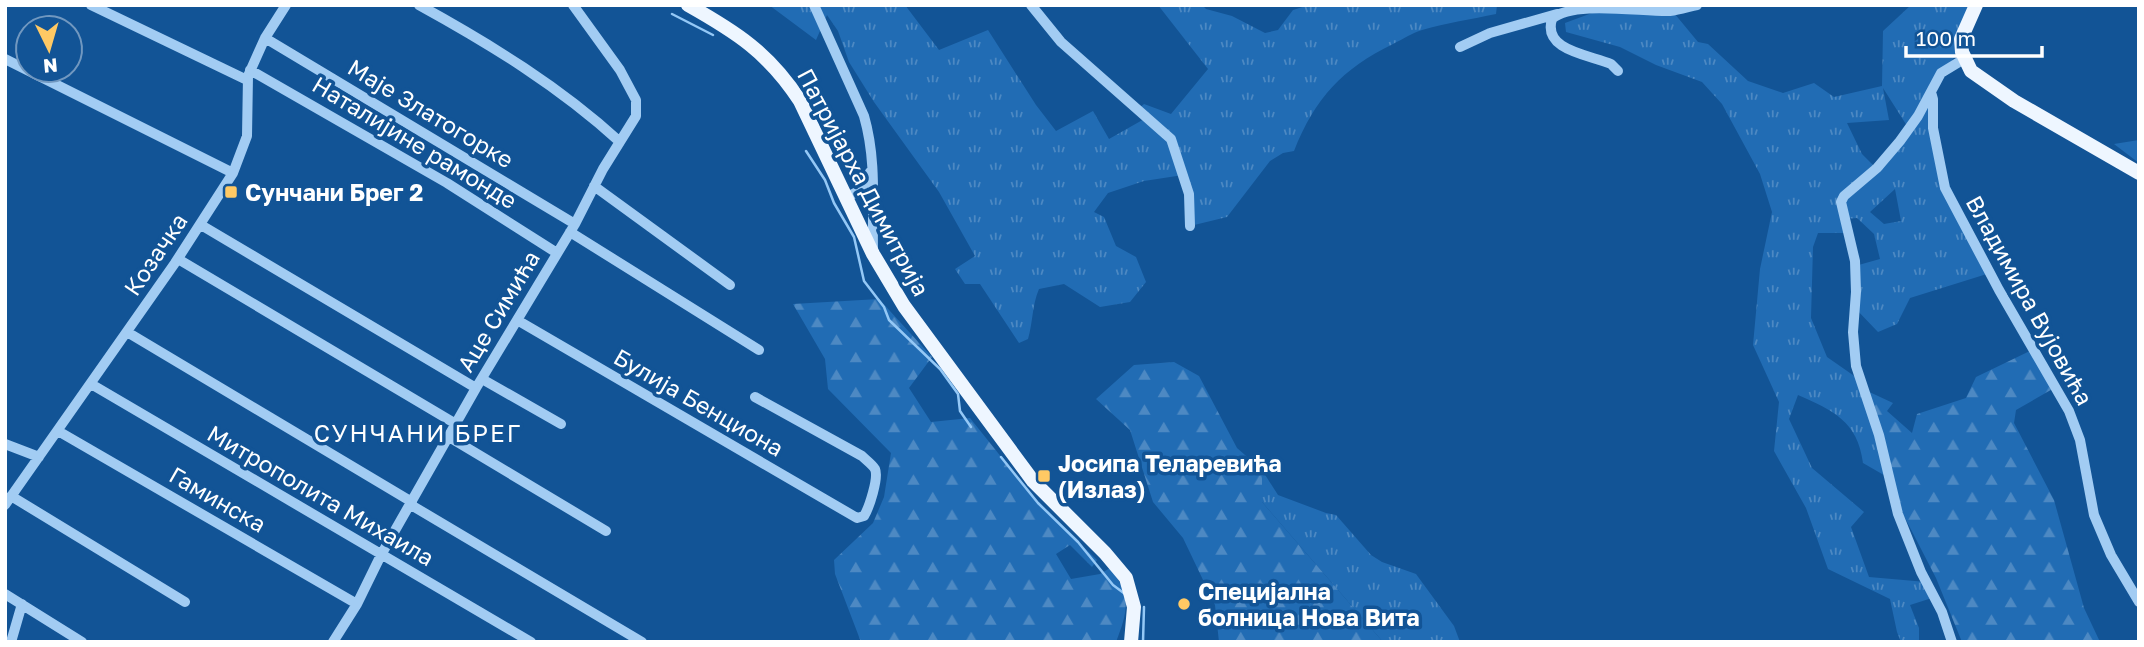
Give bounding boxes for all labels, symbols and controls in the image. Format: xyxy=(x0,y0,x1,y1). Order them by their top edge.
north arrow xyxy=(14,14,84,84)
scale bar xyxy=(1906,14,2042,58)
text: 100 m xyxy=(1916,25,1976,51)
street label: Маје Златогорке xyxy=(343,53,519,173)
text: N xyxy=(42,54,59,79)
street label: Патријарха Димитрија xyxy=(792,64,936,300)
street label: Наталијине рамонде xyxy=(308,70,522,214)
place label: Сунчани Брег 2 xyxy=(245,178,423,206)
marker: Сунчани Брег 2 xyxy=(223,184,239,200)
street label: Владимира Вујовића xyxy=(1961,190,2099,410)
street label: Козачка xyxy=(117,208,193,300)
street label: Аце Симића xyxy=(451,245,545,377)
street label: Булија Бенциона xyxy=(609,342,789,462)
district label: СУНЧАНИ БРЕГ xyxy=(314,418,522,447)
street label: Митрополита Михаила xyxy=(203,419,439,571)
place label: Јосипа Теларевића (Излаз) xyxy=(1058,449,1282,503)
street label: Гаминска xyxy=(165,460,271,538)
marker: Јосипа Теларевића (Излаз) xyxy=(1036,468,1052,484)
place label: Специјална болница Нова Вита xyxy=(1198,577,1420,631)
marker: Специјална болница Нова Вита xyxy=(1176,596,1192,612)

